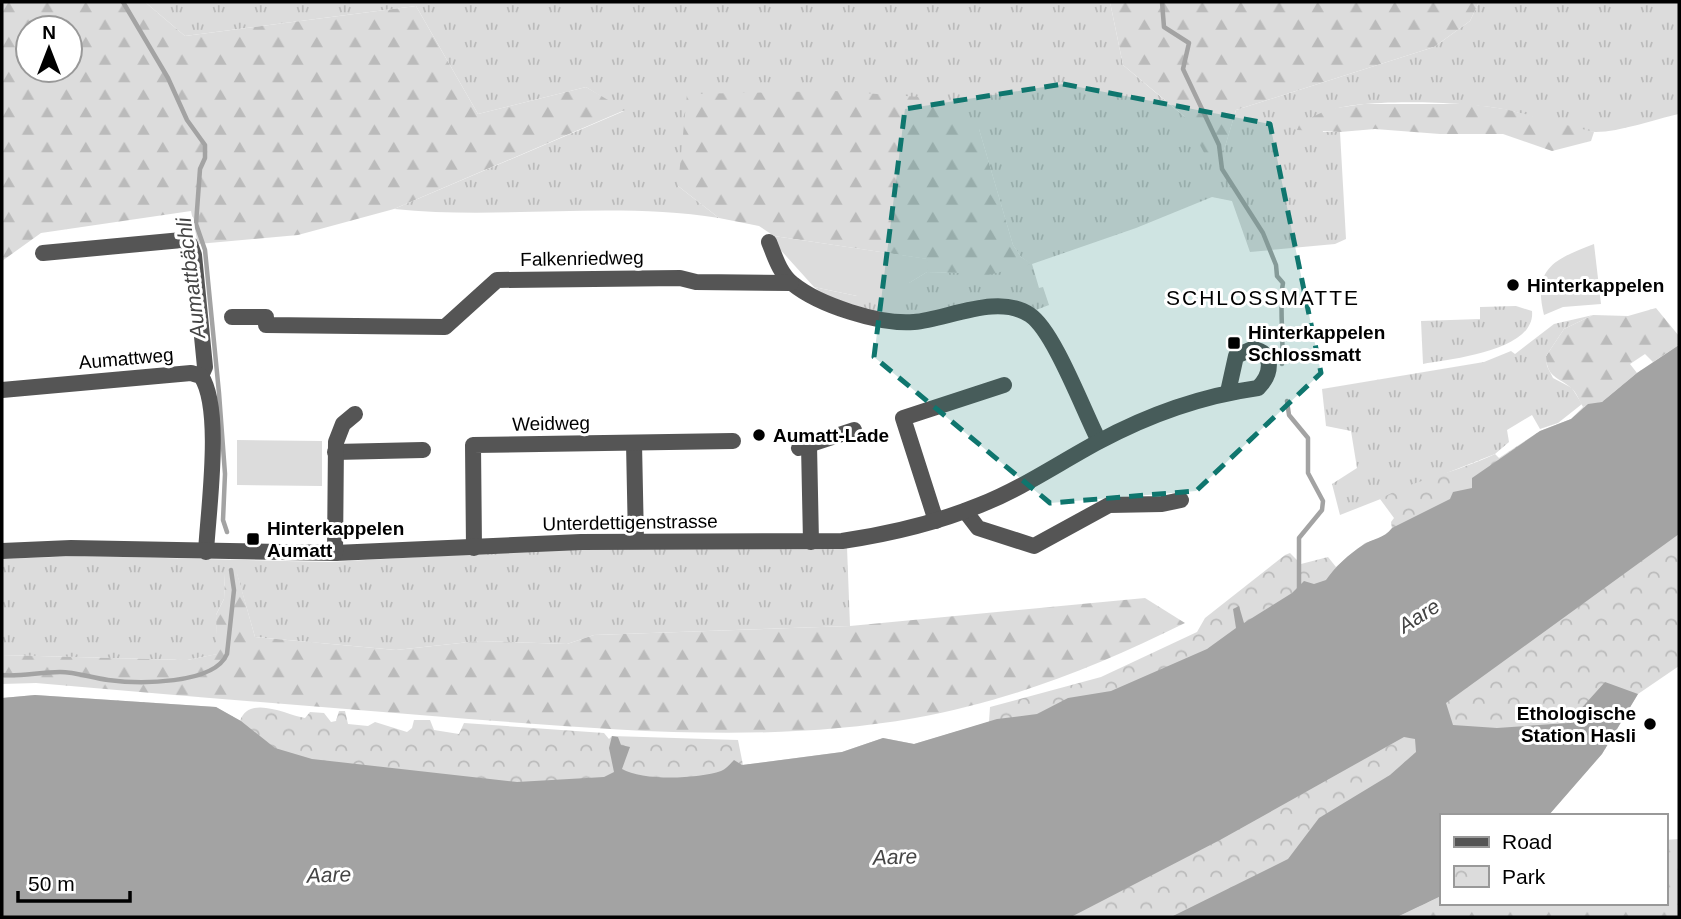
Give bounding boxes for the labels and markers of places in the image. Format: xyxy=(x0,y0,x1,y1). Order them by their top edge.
place label: Hinterkappelen xyxy=(1527,275,1664,296)
marker: Hinterkappelen xyxy=(1505,277,1521,293)
place label: Hinterkappelen Schlossmatt xyxy=(1248,322,1385,365)
marker: Hinterkappelen Schlossmatt xyxy=(1226,335,1242,351)
place label: Aumatt-Lade xyxy=(773,425,889,446)
marker: Aumatt-Lade xyxy=(751,427,767,443)
place label: Hinterkappelen Aumatt xyxy=(267,518,404,561)
marker: Hinterkappelen Aumatt xyxy=(245,531,261,547)
place label: Ethologische Station Hasli xyxy=(1517,703,1636,746)
marker: Ethologische Station Hasli xyxy=(1642,716,1658,732)

